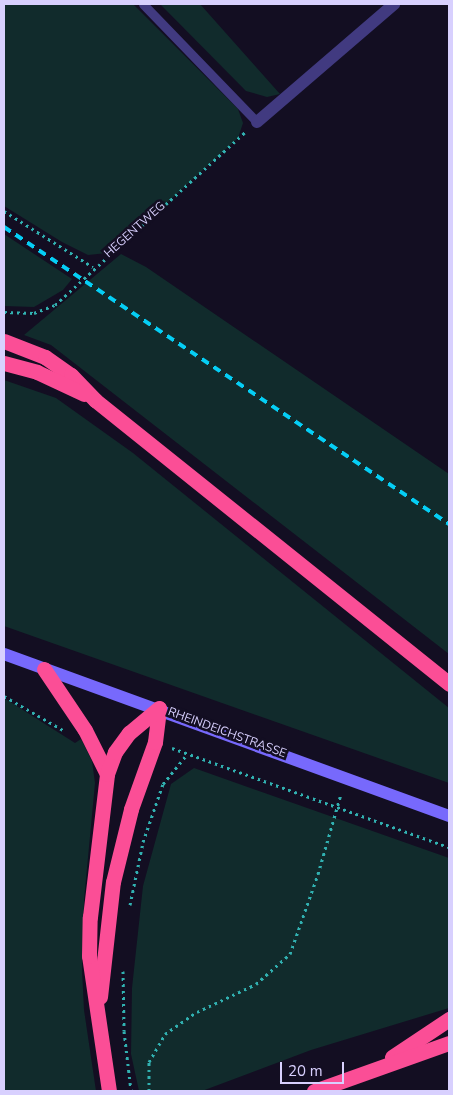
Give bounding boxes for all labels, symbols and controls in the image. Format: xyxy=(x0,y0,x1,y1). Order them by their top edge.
street label: HEGENTWEG xyxy=(102,199,168,261)
street label: RHEINDEICHSTRASSE xyxy=(166,705,288,761)
scale bar xyxy=(283,1052,347,1084)
text: 20 m xyxy=(288,1061,323,1081)

